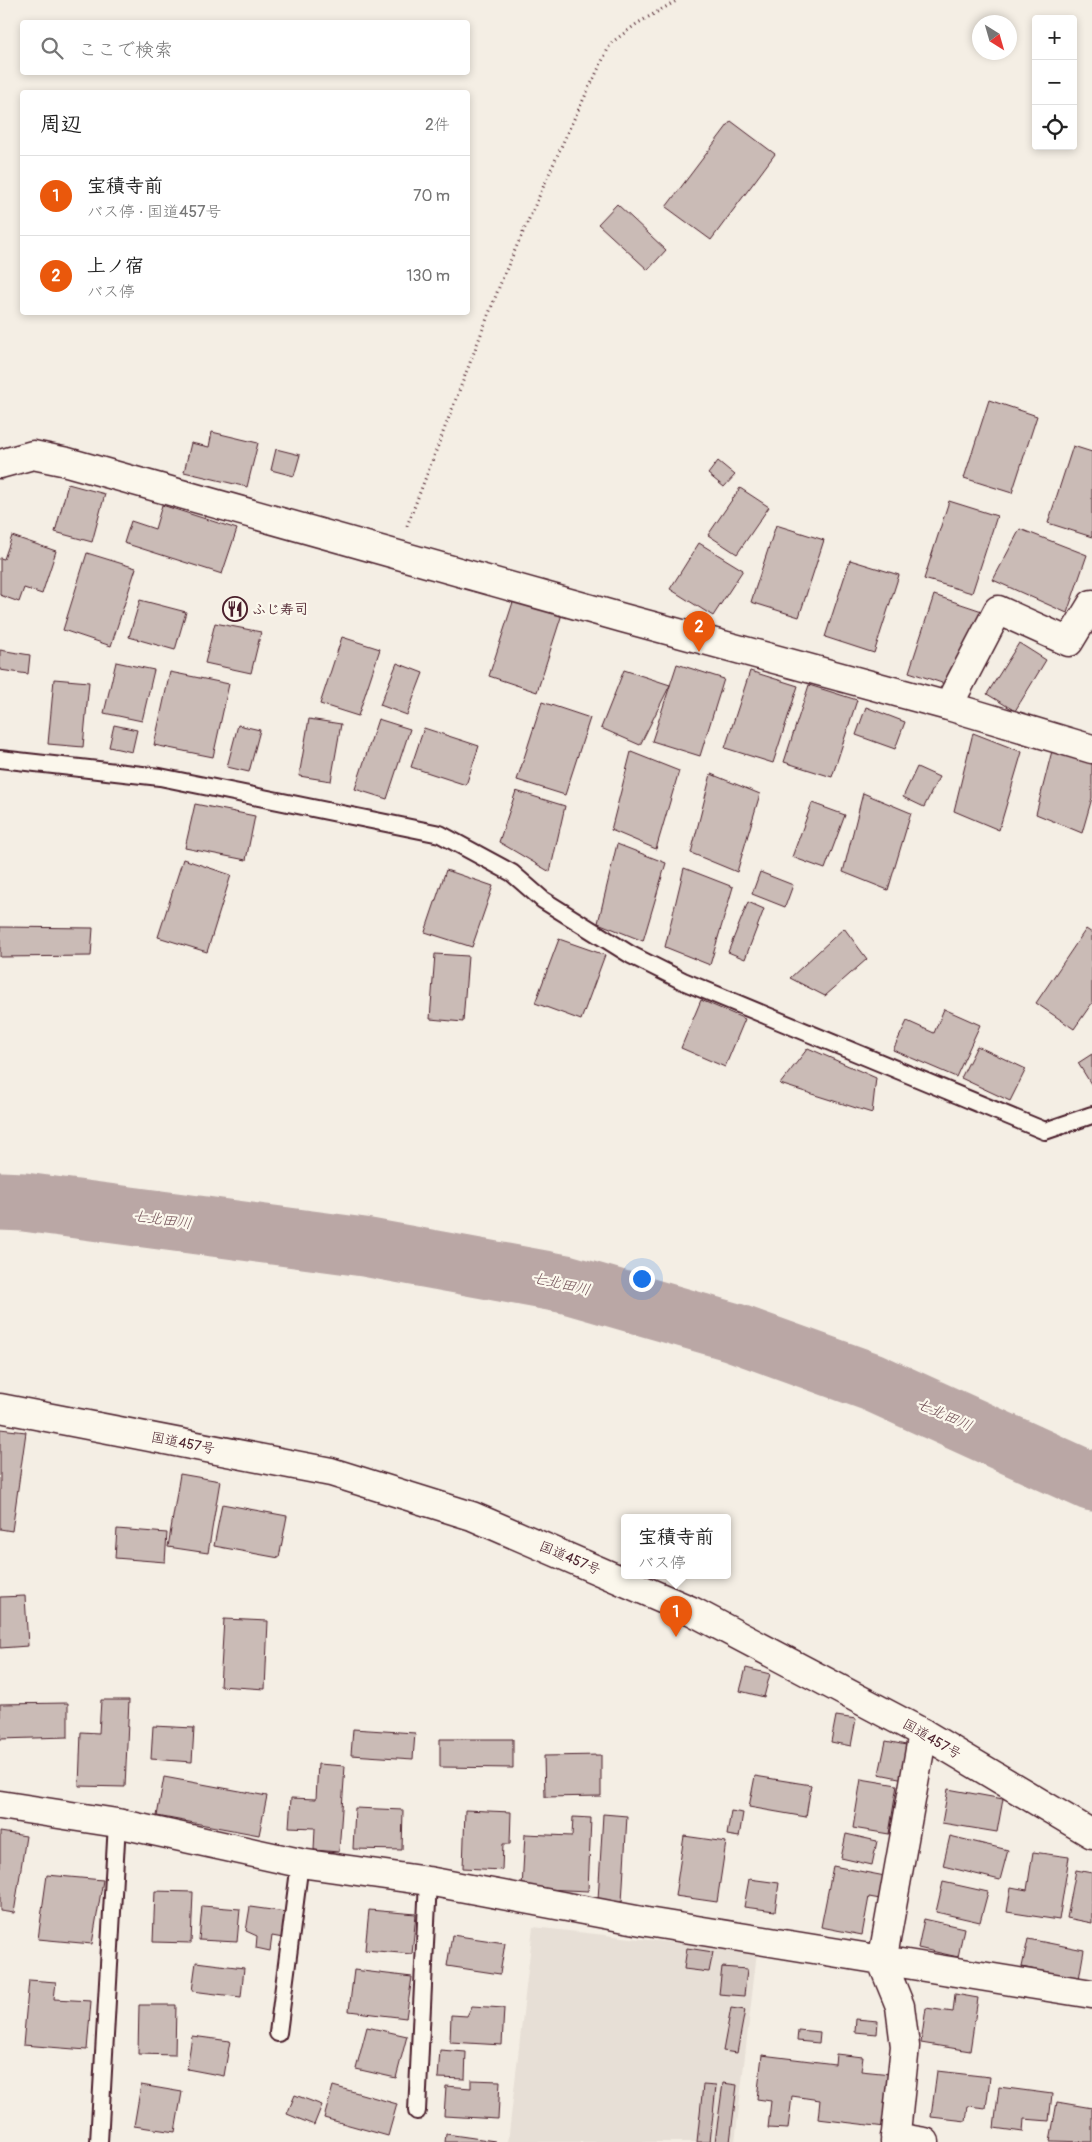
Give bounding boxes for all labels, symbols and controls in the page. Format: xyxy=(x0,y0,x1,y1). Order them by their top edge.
north arrow xyxy=(972,15,1017,60)
map controls xyxy=(1032,15,1077,150)
button: + xyxy=(1032,15,1077,60)
search box xyxy=(20,20,470,75)
icon: search xyxy=(38,34,66,62)
text: ここで検索 xyxy=(78,38,173,62)
button: − xyxy=(1032,60,1077,105)
button: locate xyxy=(1032,105,1077,150)
text: 周辺 xyxy=(40,111,82,138)
text: 2件 xyxy=(425,115,450,135)
text: 宝積寺前 xyxy=(87,174,163,198)
text: 1 xyxy=(53,186,59,206)
text: 70 m xyxy=(413,186,450,206)
text: バス停 · 国道457号 xyxy=(87,202,222,222)
text: 上ノ宿 xyxy=(87,254,144,278)
text: 2 xyxy=(52,266,60,286)
text: 130 m xyxy=(406,266,450,286)
text: バス停 xyxy=(87,282,135,302)
restaurant icon: ふじ寿司 xyxy=(222,596,248,622)
place label: ふじ寿司 xyxy=(252,601,308,618)
pin: 2 xyxy=(683,611,715,652)
water label: 七北田川 xyxy=(131,1206,193,1234)
your location xyxy=(629,1266,655,1292)
water label: 七北田川 xyxy=(530,1268,592,1300)
water label: 七北田川 xyxy=(913,1394,975,1436)
street label: 国道457号 xyxy=(149,1428,217,1458)
popup xyxy=(621,1514,731,1579)
text: 宝積寺前 xyxy=(638,1525,714,1549)
street label: 国道457号 xyxy=(537,1537,603,1579)
text: バス停 xyxy=(638,1553,686,1573)
pin: 1 xyxy=(660,1596,692,1637)
street label: 国道457号 xyxy=(900,1715,964,1763)

